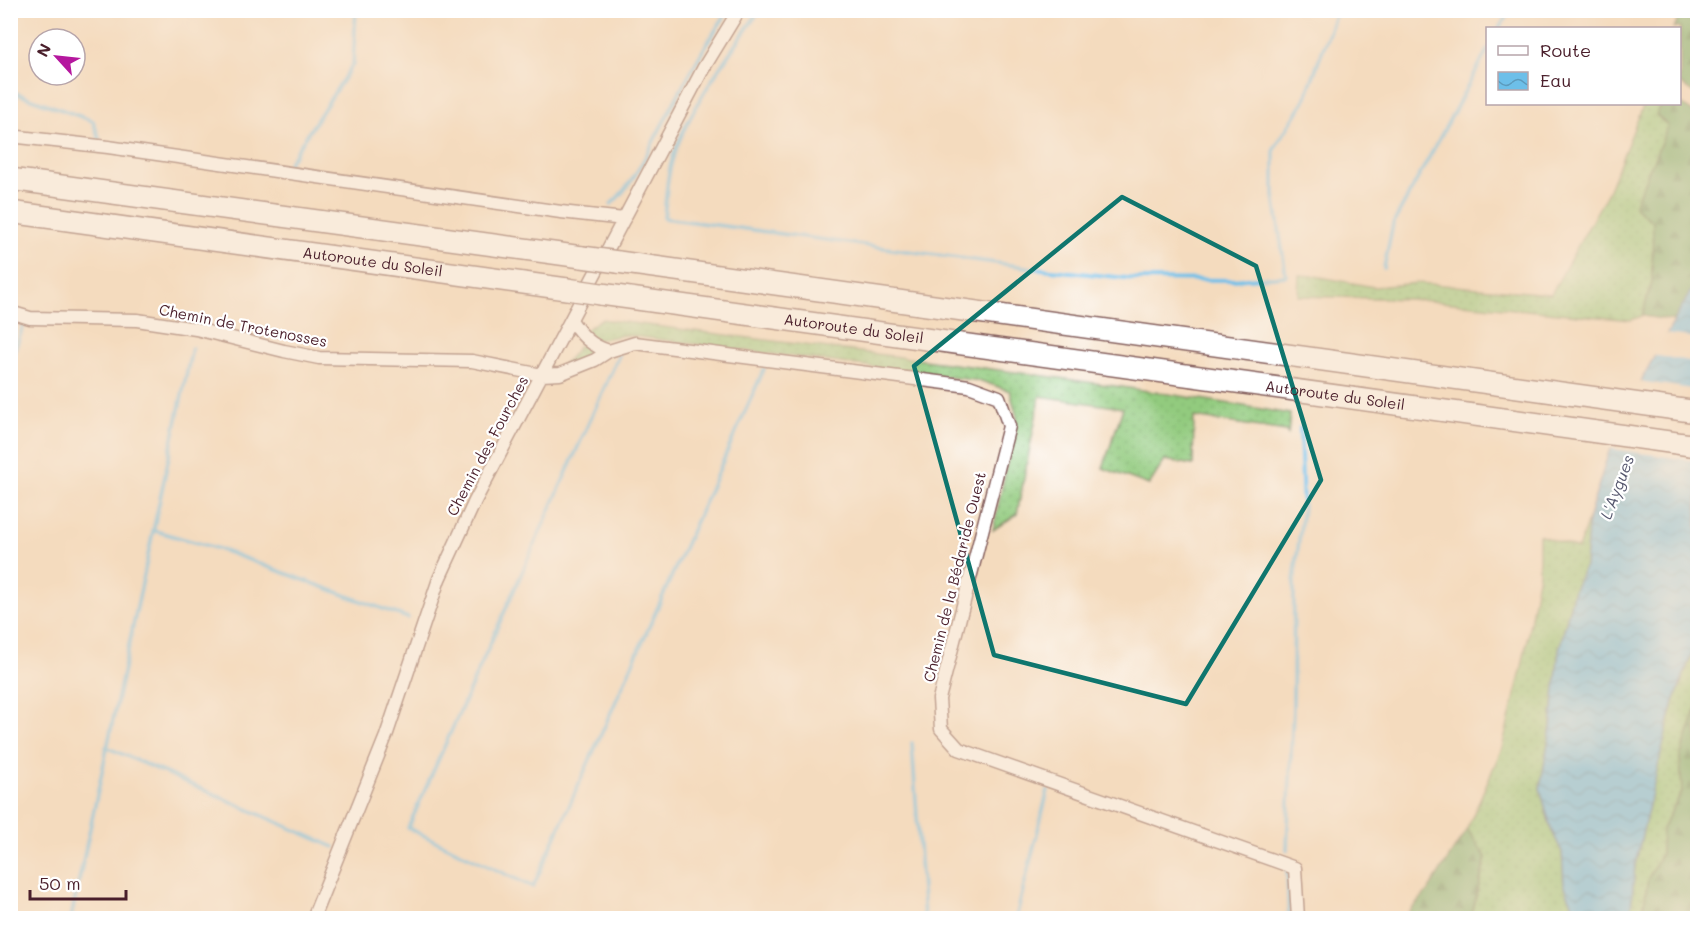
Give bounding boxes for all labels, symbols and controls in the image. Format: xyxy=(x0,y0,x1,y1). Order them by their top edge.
north arrow xyxy=(27,27,87,87)
legend xyxy=(1486,27,1681,105)
text: Route xyxy=(1540,38,1591,62)
text: N xyxy=(31,40,55,60)
text: Eau xyxy=(1540,68,1571,92)
street label: Autoroute du Soleil xyxy=(302,242,444,281)
street label: Chemin de Trotenosses xyxy=(157,299,329,351)
street label: Autoroute du Soleil xyxy=(783,308,925,348)
street label: Chemin des Fourches xyxy=(442,372,533,519)
street label: Autoroute du Soleil xyxy=(1264,375,1406,414)
water label: L'Aygues xyxy=(1595,452,1638,522)
street label: Chemin de la Bédaride Ouest xyxy=(918,470,990,684)
scale bar xyxy=(30,863,126,901)
text: 50 m xyxy=(39,871,81,895)

